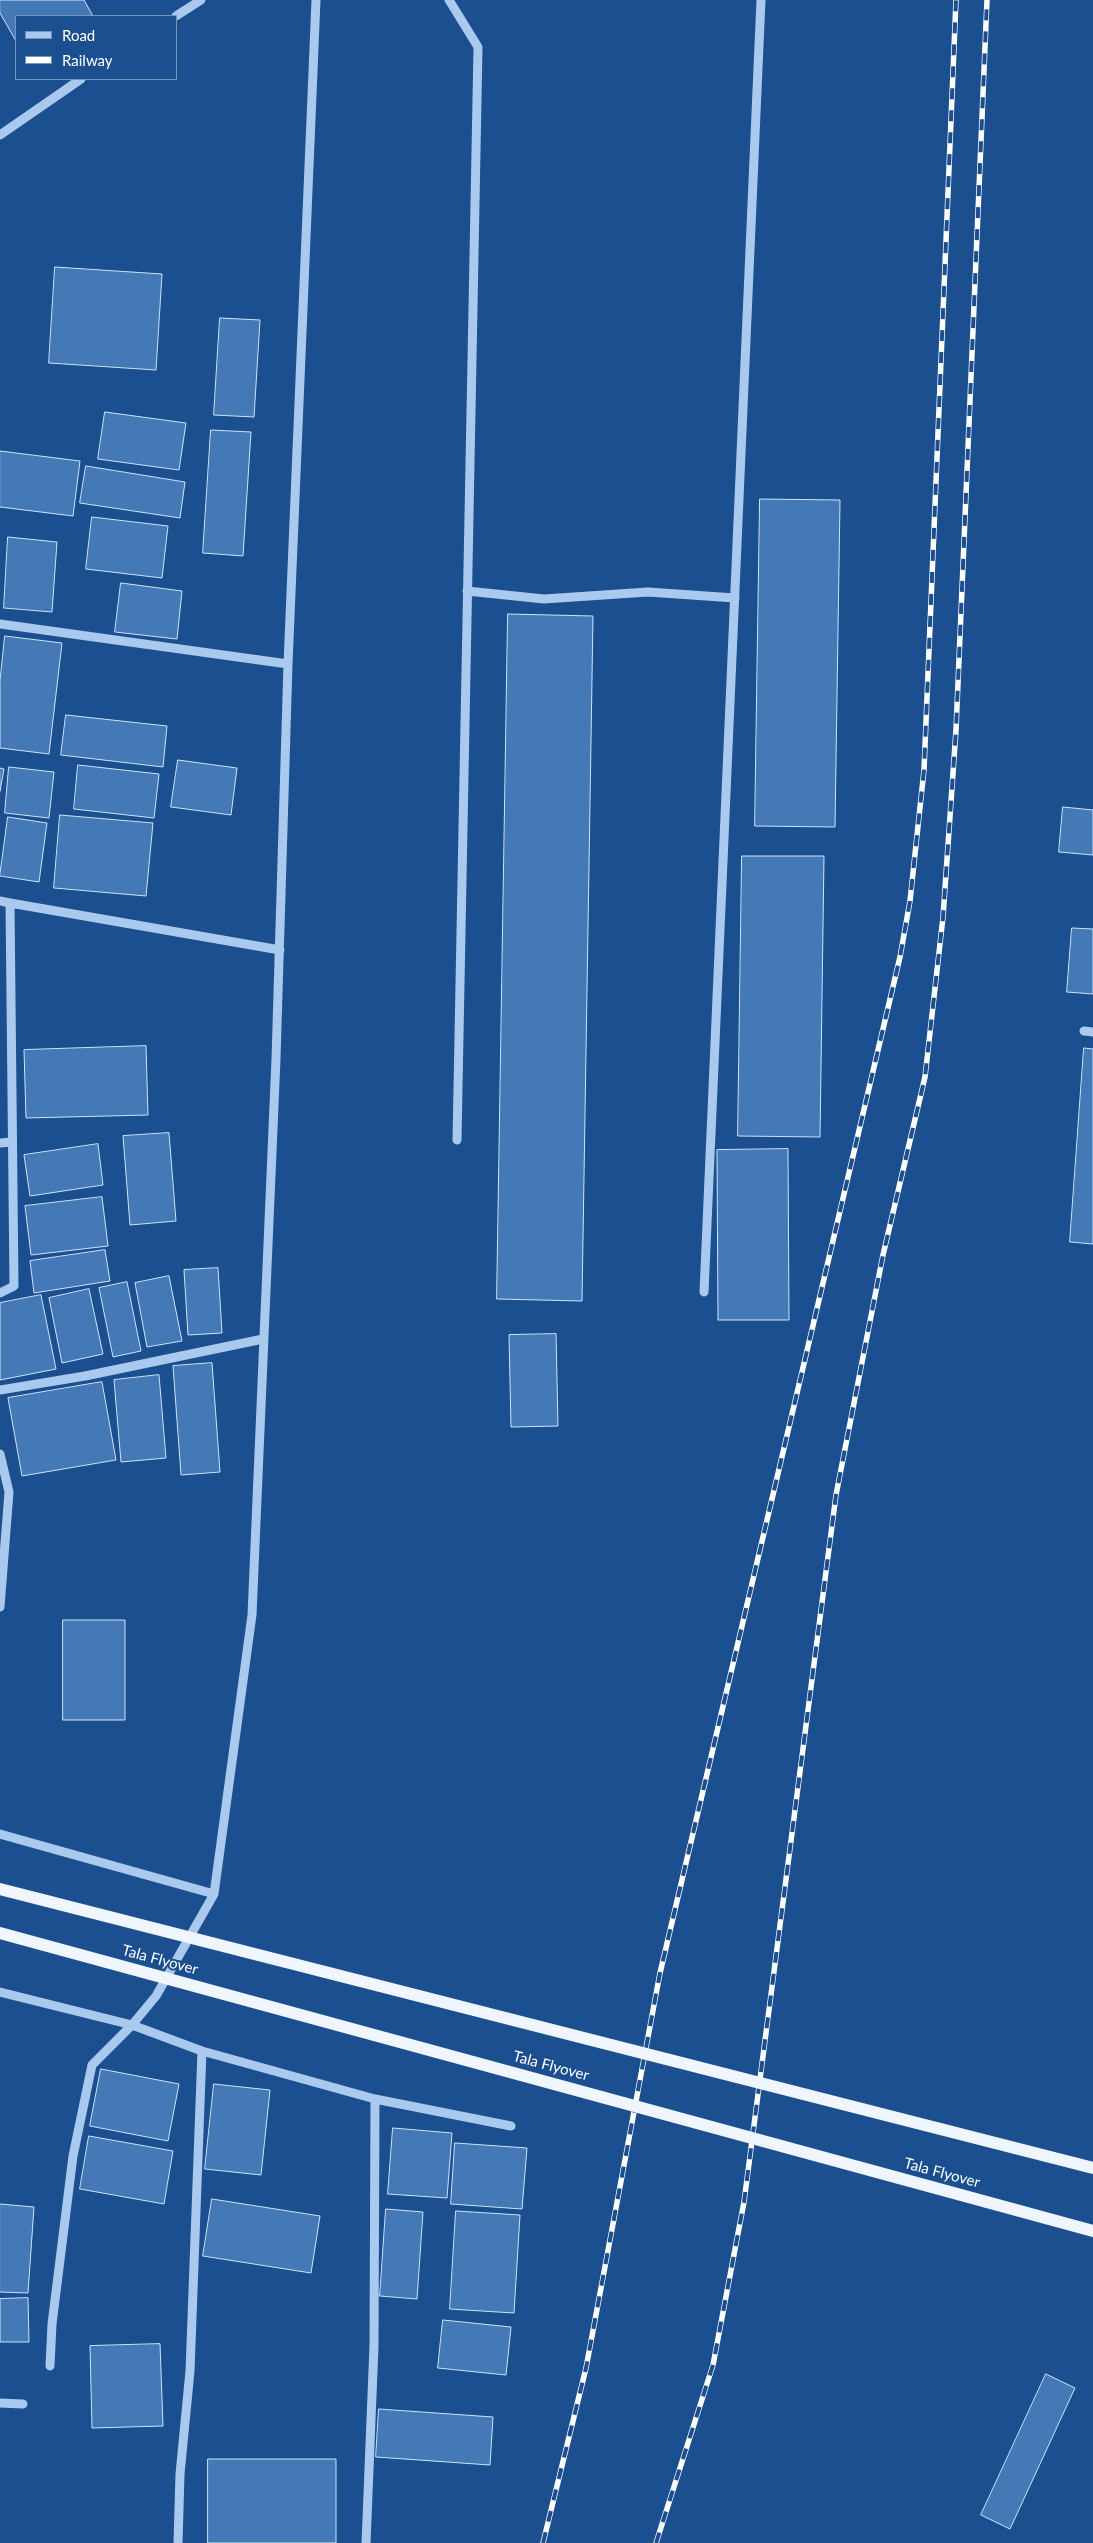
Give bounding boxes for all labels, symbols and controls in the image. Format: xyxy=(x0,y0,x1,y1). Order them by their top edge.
legend xyxy=(15,15,178,80)
text: Road xyxy=(62,26,95,44)
text: Railway xyxy=(62,51,113,69)
street label: Tala Flyover xyxy=(120,1941,200,1979)
street label: Tala Flyover xyxy=(511,2047,591,2085)
street label: Tala Flyover xyxy=(902,2154,982,2192)

